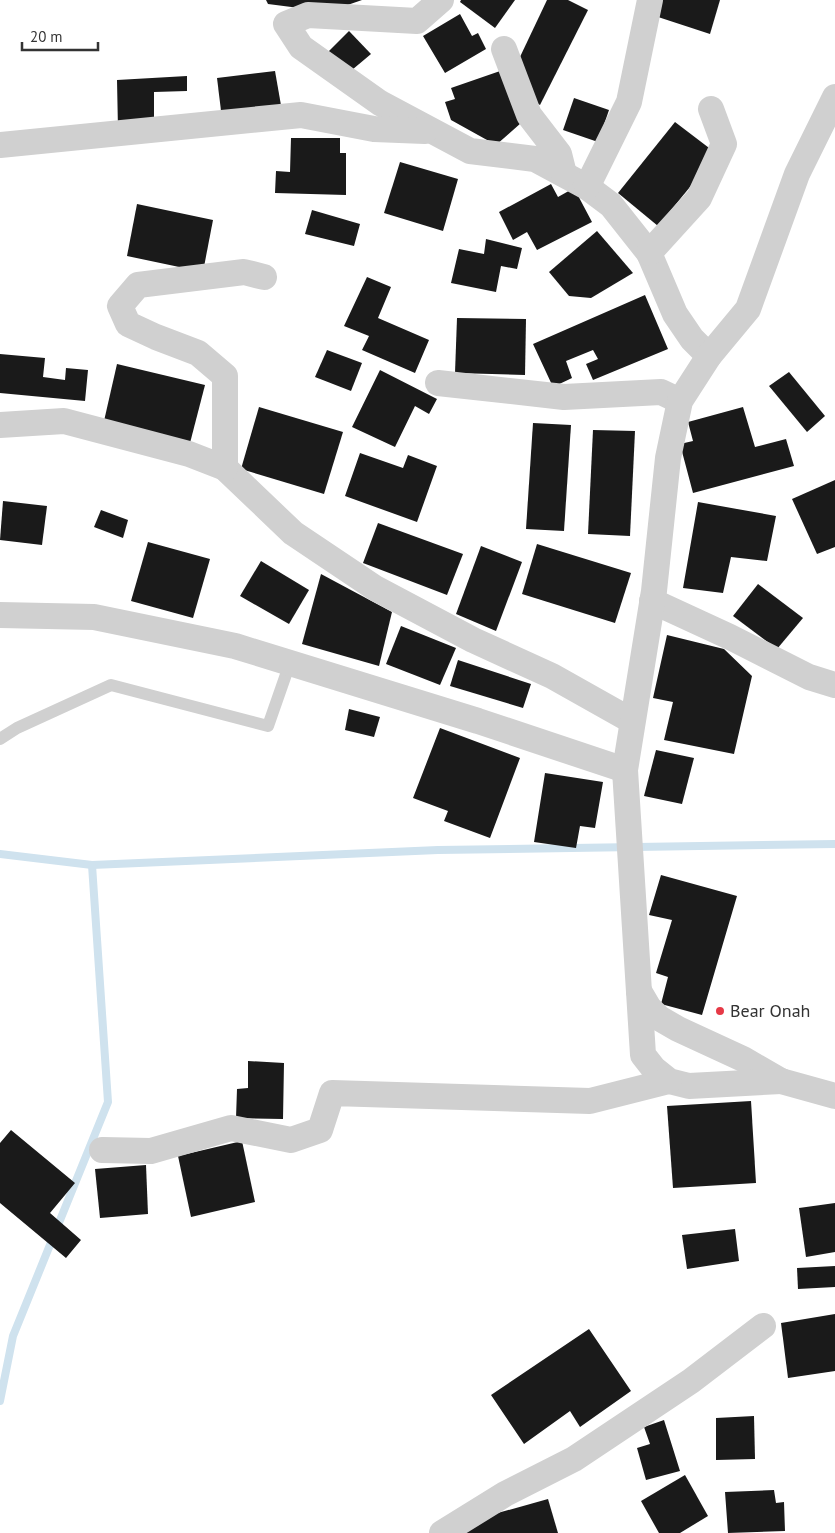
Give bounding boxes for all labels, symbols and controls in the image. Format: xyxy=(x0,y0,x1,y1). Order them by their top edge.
scale bar xyxy=(22,20,99,52)
text: 20 m xyxy=(30,27,63,46)
place label: Bear Onah xyxy=(730,999,810,1022)
marker: Bear Onah xyxy=(714,1005,726,1017)

